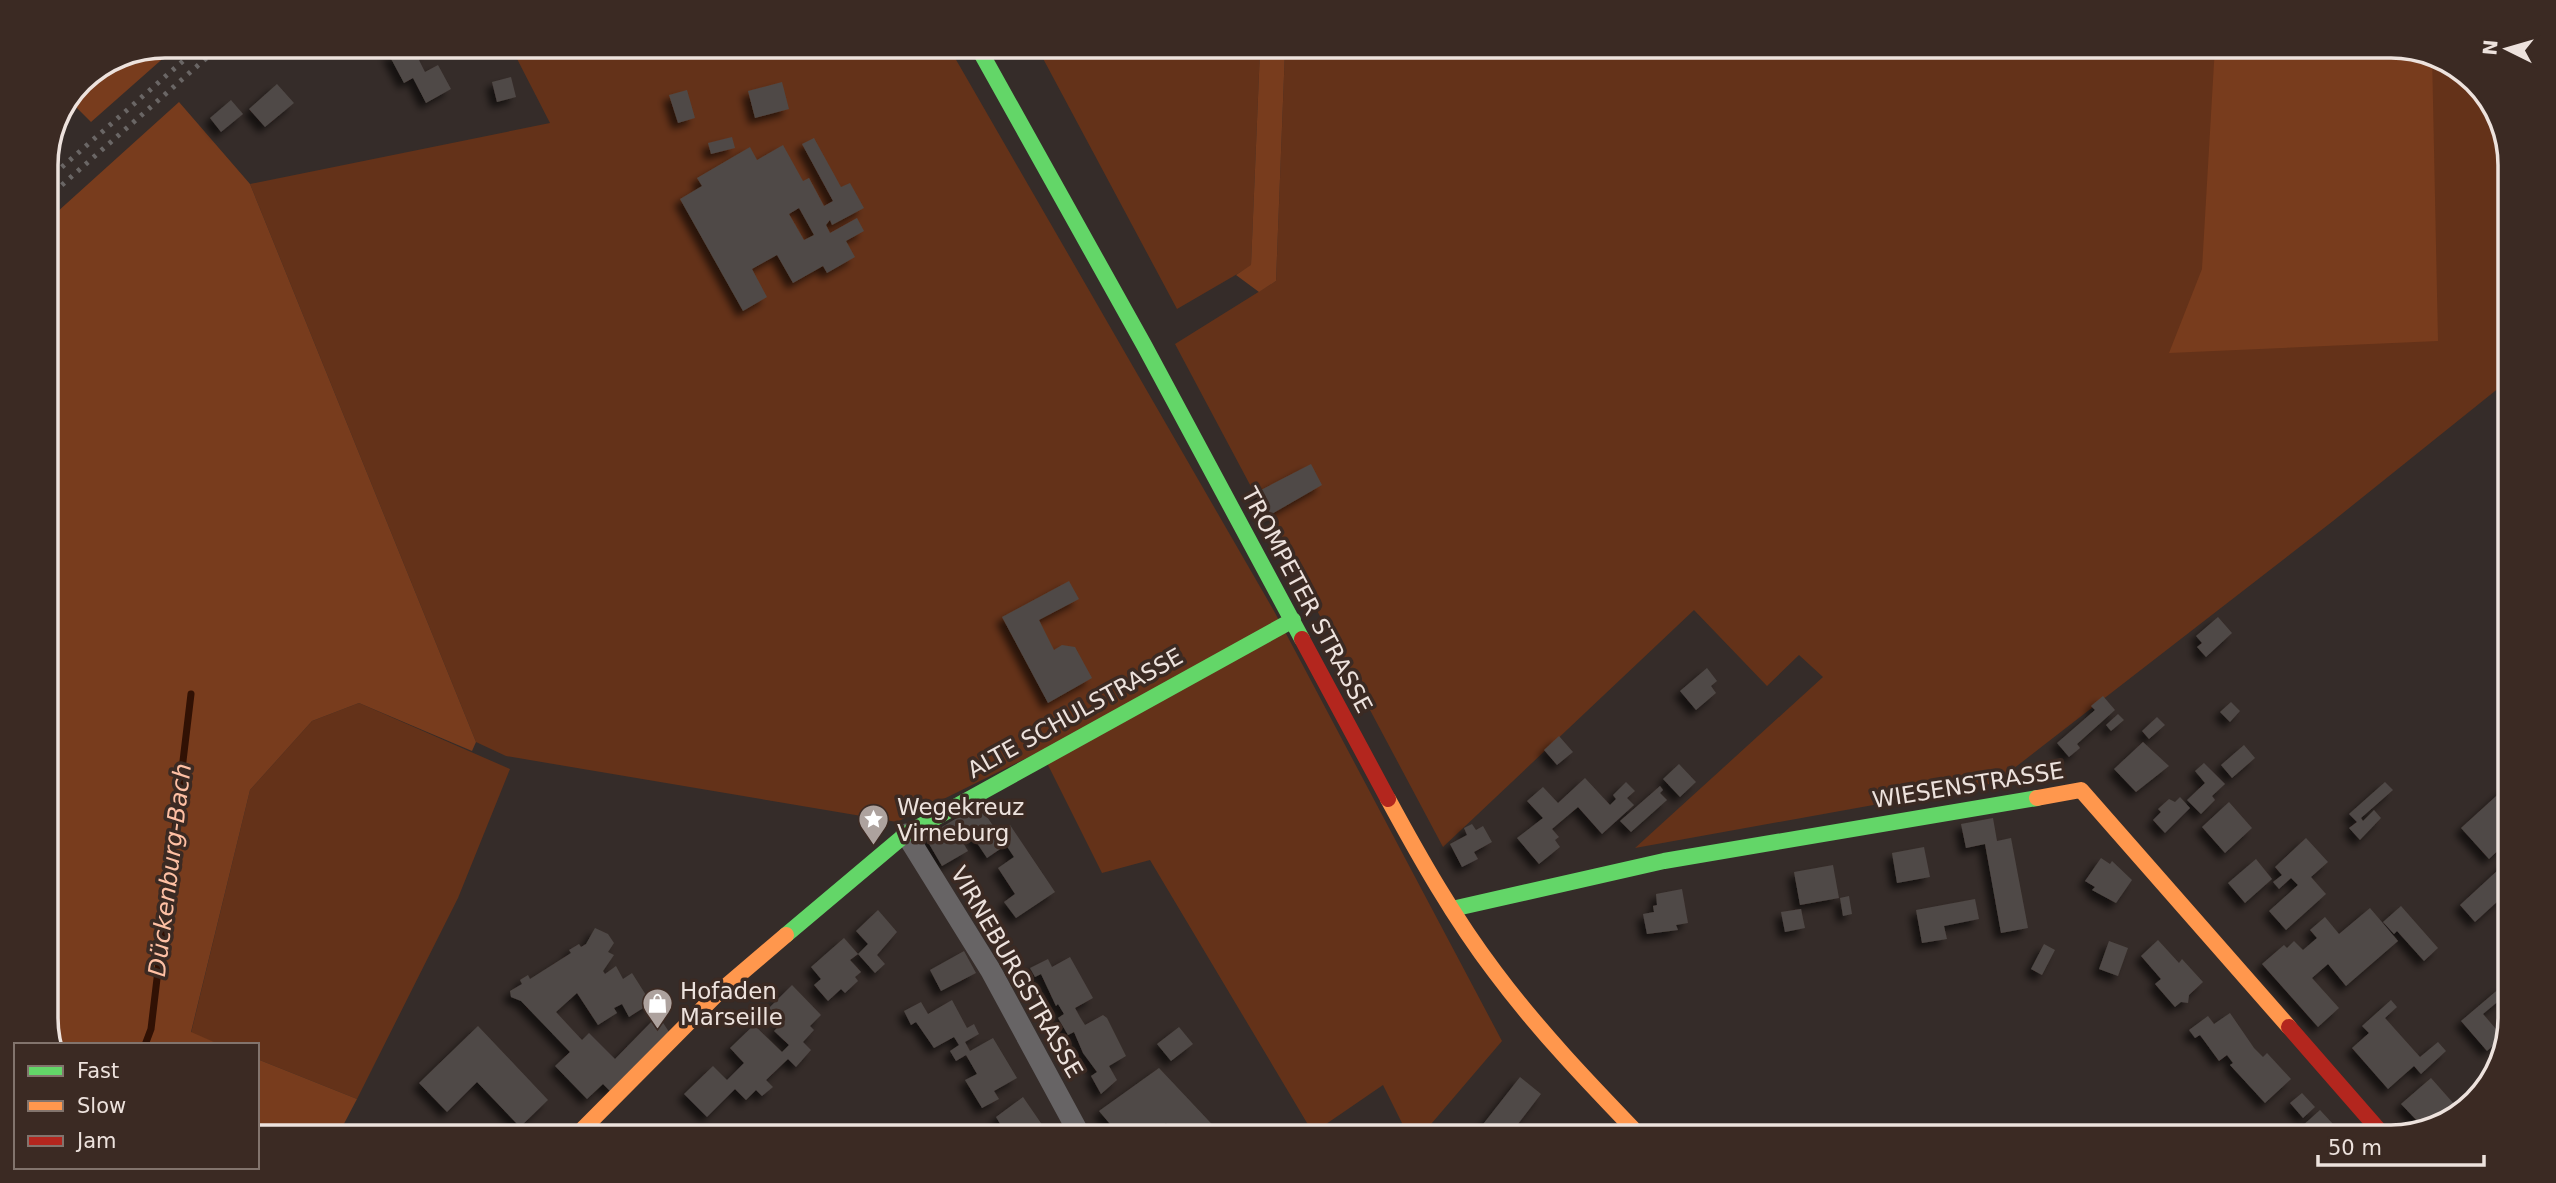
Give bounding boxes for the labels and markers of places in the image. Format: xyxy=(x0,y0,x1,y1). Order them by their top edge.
place label: Wegekreuz Virneburg xyxy=(897,794,1024,846)
place icon: Wegekreuz Virneburg xyxy=(857,803,891,847)
place label: Hofaden Marseille xyxy=(680,978,783,1030)
shop icon: Hofaden Marseille xyxy=(640,987,674,1031)

